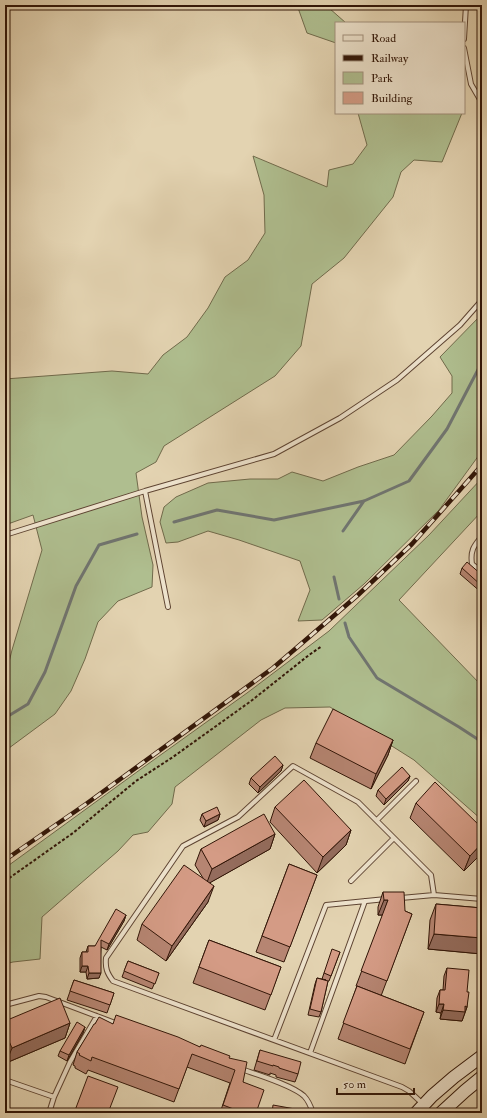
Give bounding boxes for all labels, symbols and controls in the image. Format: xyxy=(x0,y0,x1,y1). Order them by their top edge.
legend xyxy=(335,22,465,114)
text: Road xyxy=(371,31,396,46)
text: Railway xyxy=(371,51,409,66)
text: Park xyxy=(371,71,393,86)
text: Building xyxy=(371,91,414,106)
scale bar xyxy=(337,1070,414,1096)
text: 50 m xyxy=(343,1077,367,1092)

